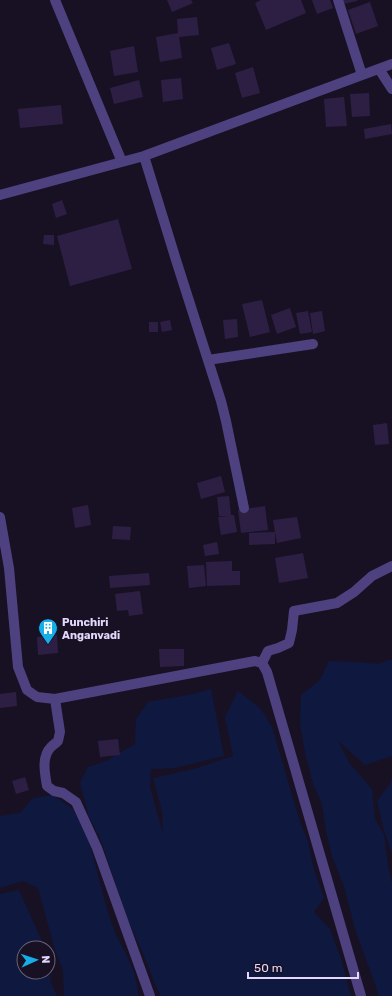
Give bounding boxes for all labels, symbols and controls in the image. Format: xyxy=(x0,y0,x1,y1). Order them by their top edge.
place label: Punchiri Anganvadi xyxy=(62,616,120,642)
building icon: Punchiri Anganvadi xyxy=(37,617,59,645)
north arrow xyxy=(16,940,56,980)
scale bar xyxy=(248,954,358,980)
text: N xyxy=(39,955,52,964)
text: 50 m xyxy=(254,961,282,975)

